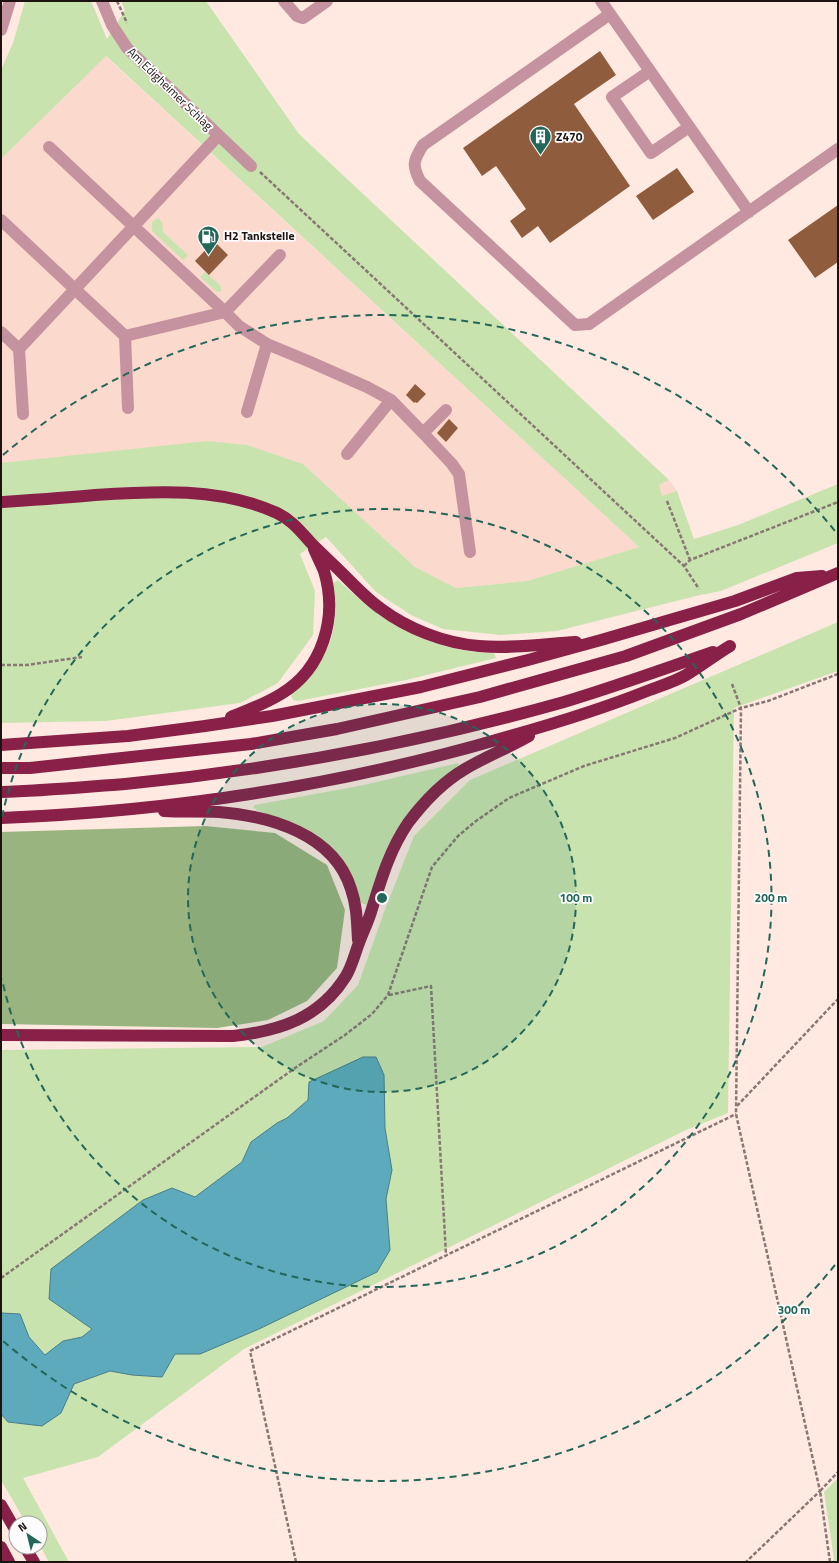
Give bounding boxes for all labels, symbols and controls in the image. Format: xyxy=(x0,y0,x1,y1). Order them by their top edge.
street label: Am Edigheimer Schlag xyxy=(123,43,217,135)
building icon: Z470 xyxy=(527,124,553,157)
place label: Z470 xyxy=(556,127,583,146)
fuel station icon: H2 Tankstelle xyxy=(196,223,222,256)
place label: H2 Tankstelle xyxy=(224,226,295,245)
text: 100 m xyxy=(560,888,592,907)
text: 200 m xyxy=(755,888,787,907)
centre of rings xyxy=(375,891,389,905)
text: 300 m xyxy=(778,1300,810,1319)
north arrow xyxy=(8,1515,48,1555)
text: N xyxy=(15,1518,30,1536)

